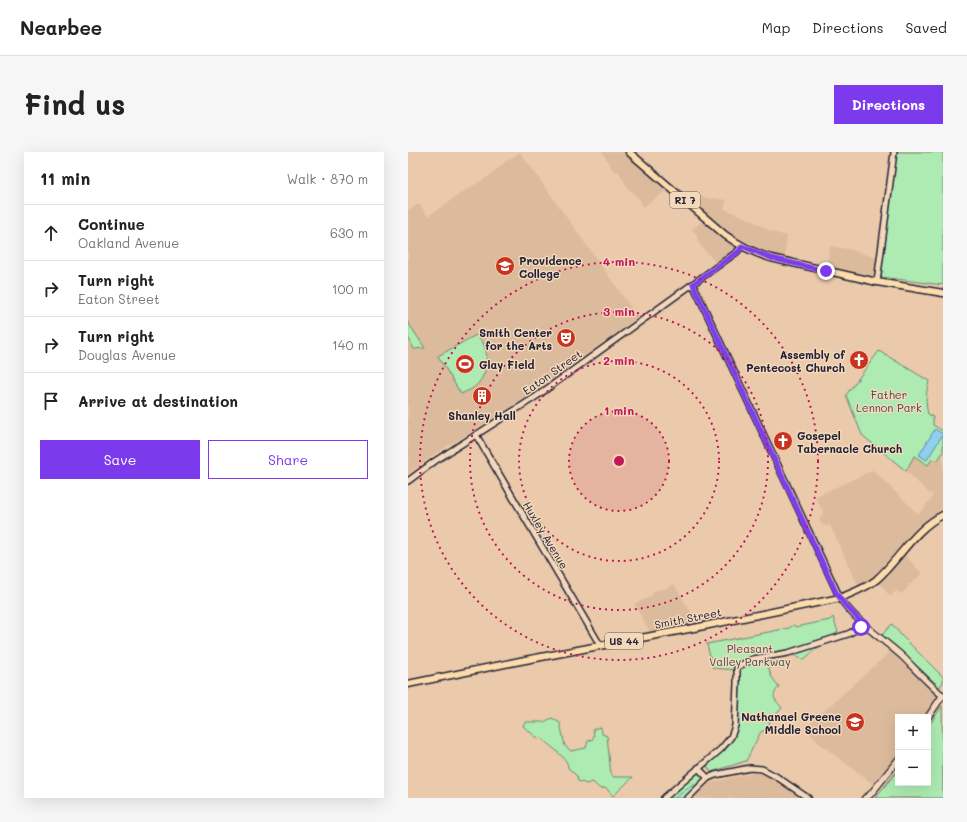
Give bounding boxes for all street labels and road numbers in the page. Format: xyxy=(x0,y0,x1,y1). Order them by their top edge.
road number: RI 7 xyxy=(670,192,700,208)
street label: Eaton Street xyxy=(519,346,585,398)
street label: Huxley Avenue xyxy=(520,498,572,572)
street label: Smith Street xyxy=(653,604,723,632)
road number: US 44 xyxy=(605,633,643,649)

